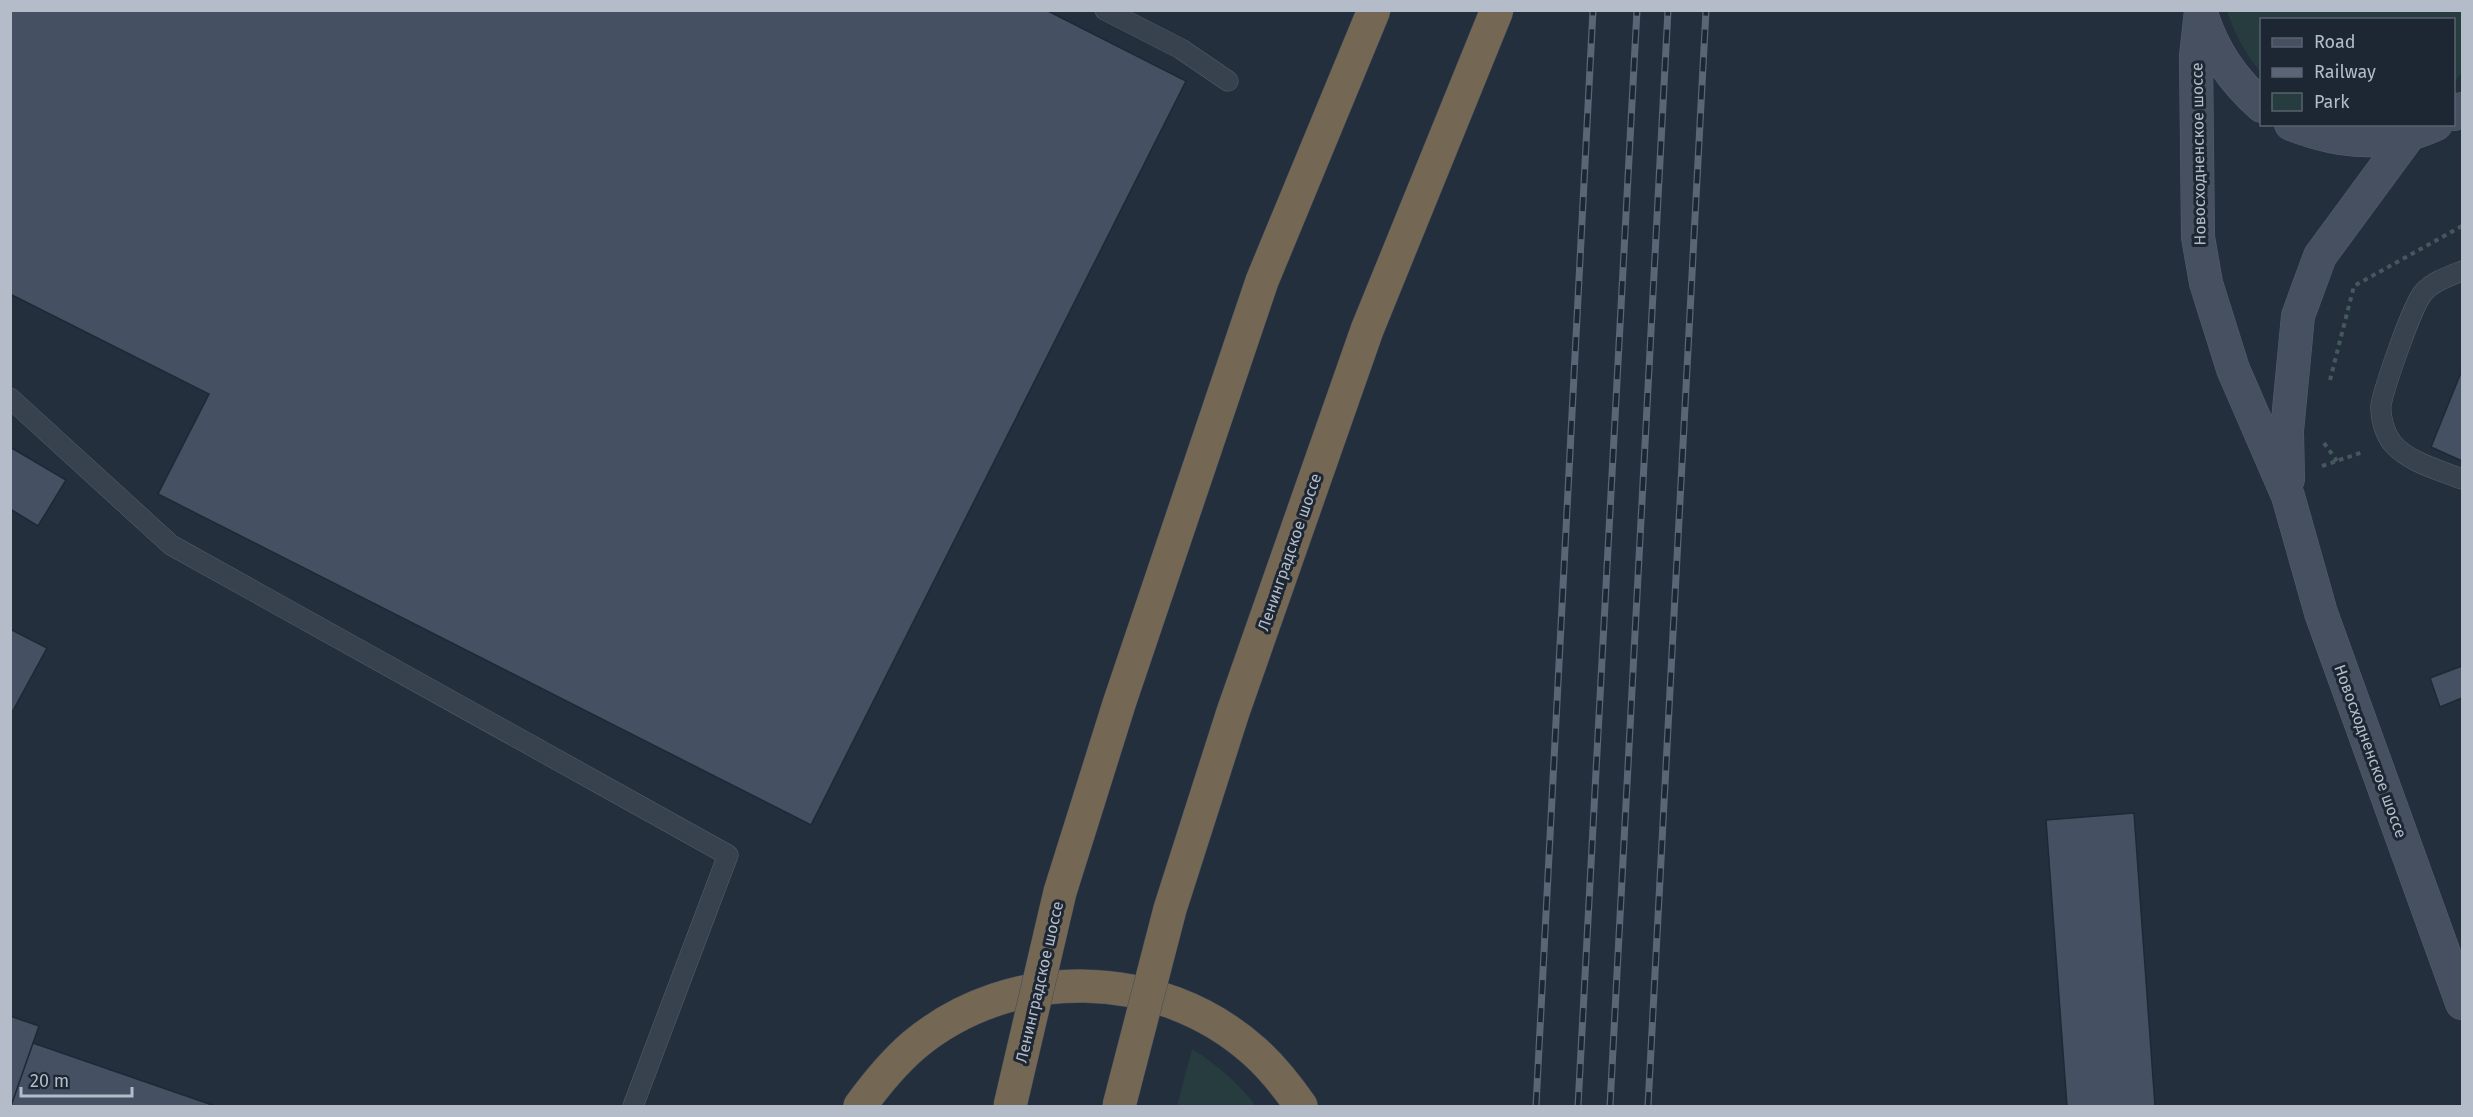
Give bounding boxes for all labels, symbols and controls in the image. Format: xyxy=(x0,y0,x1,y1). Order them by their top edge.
legend xyxy=(2260,18,2455,126)
text: Road xyxy=(2314,31,2356,53)
text: Railway xyxy=(2314,61,2376,83)
street label: Новосходненское шоссе xyxy=(2187,62,2210,246)
text: Park xyxy=(2314,91,2350,113)
street label: Ленинградское шоссе xyxy=(1254,471,1325,633)
street label: Новосходненское шоссе xyxy=(2330,662,2411,840)
street label: Ленинградское шоссе xyxy=(1012,899,1067,1065)
scale bar xyxy=(21,1060,132,1098)
text: 20 m xyxy=(30,1070,69,1092)

